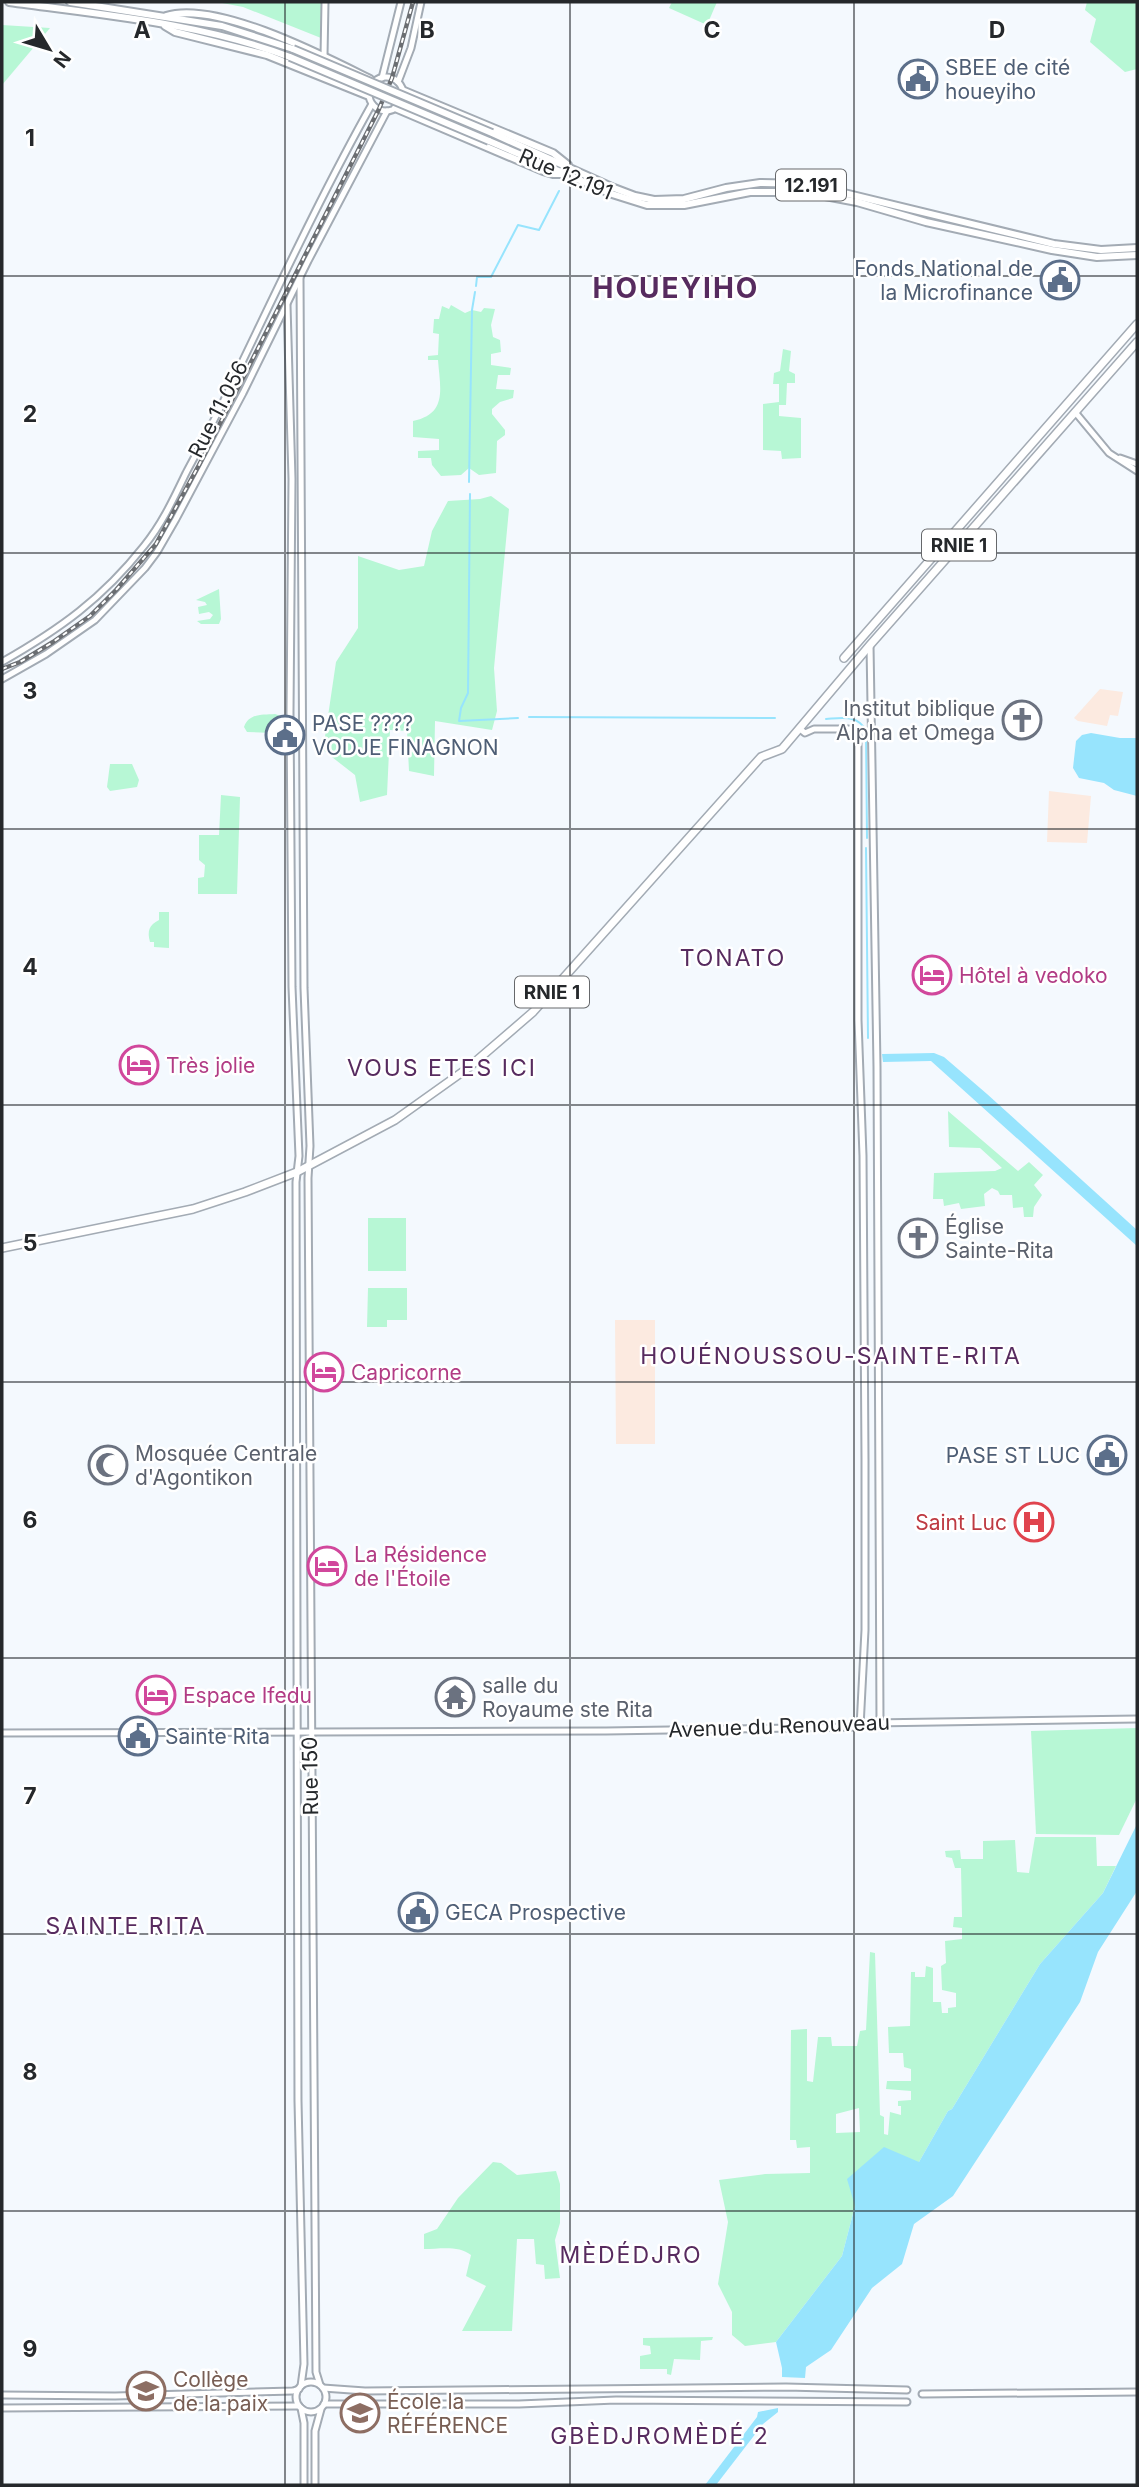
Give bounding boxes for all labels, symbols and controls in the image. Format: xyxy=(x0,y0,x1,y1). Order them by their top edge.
north arrow xyxy=(14,14,84,84)
text: A xyxy=(133,16,151,44)
text: B xyxy=(419,16,435,44)
text: C xyxy=(703,16,721,44)
text: D xyxy=(989,16,1005,44)
text: N xyxy=(48,46,76,72)
place label: SBEE de cité houeyiho xyxy=(945,55,1070,104)
public building icon: SBEE de cité houeyiho xyxy=(897,58,939,100)
text: 1 xyxy=(25,124,35,152)
street label: Rue 12.191 xyxy=(515,143,617,205)
road number: 12.191 xyxy=(776,169,846,200)
place label: Fonds National de la Microfinance xyxy=(854,256,1033,305)
public building icon: Fonds National de la Microfinance xyxy=(1039,259,1081,301)
district label: HOUEYIHO xyxy=(593,271,759,305)
street label: Rue 11.056 xyxy=(183,356,253,462)
text: 2 xyxy=(23,400,37,428)
road number: RNIE 1 xyxy=(922,530,996,560)
text: 3 xyxy=(23,677,37,705)
place label: Institut biblique Alpha et Omega xyxy=(836,696,995,745)
church icon: Institut biblique Alpha et Omega xyxy=(1001,699,1043,741)
place label: PASE ???? VODJE FINAGNON xyxy=(312,711,499,760)
public building icon: PASE ???? VODJE FINAGNON xyxy=(264,714,306,756)
district label: TONATO xyxy=(680,944,786,972)
text: 4 xyxy=(22,953,38,981)
hotel icon: Hôtel à vedoko xyxy=(911,954,953,996)
place label: Hôtel à vedoko xyxy=(959,963,1108,988)
road number: RNIE 1 xyxy=(515,976,589,1008)
hotel icon: Très jolie xyxy=(118,1044,160,1086)
place label: Très jolie xyxy=(166,1053,255,1078)
district label: VOUS ETES ICI xyxy=(347,1054,537,1082)
place label: Église Sainte-Rita xyxy=(945,1213,1054,1263)
church icon: Église Sainte-Rita xyxy=(897,1217,939,1259)
text: 5 xyxy=(23,1229,37,1257)
district label: HOUÉNOUSSOU-SAINTE-RITA xyxy=(640,1342,1022,1370)
hotel icon: Capricorne xyxy=(303,1351,345,1393)
place label: Capricorne xyxy=(351,1360,462,1385)
public building icon: PASE ST LUC xyxy=(1086,1434,1128,1476)
place label: Mosquée Centrale d'Agontikon xyxy=(135,1441,317,1490)
place label: PASE ST LUC xyxy=(946,1443,1080,1468)
mosque icon: Mosquée Centrale d'Agontikon xyxy=(87,1444,129,1486)
hospital icon: Saint Luc xyxy=(1013,1501,1055,1543)
text: 6 xyxy=(23,1506,37,1534)
place label: Saint Luc xyxy=(915,1510,1007,1535)
place label: La Résidence de l'Étoile xyxy=(354,1542,487,1591)
hotel icon: La Résidence de l'Étoile xyxy=(306,1545,348,1587)
place label: salle du Royaume ste Rita xyxy=(482,1673,653,1722)
hotel icon: Espace Ifedu xyxy=(135,1674,177,1716)
temple icon: salle du Royaume ste Rita xyxy=(434,1676,476,1718)
place label: Espace Ifedu xyxy=(183,1683,312,1708)
street label: Avenue du Renouveau xyxy=(668,1710,890,1742)
public building icon: Sainte Rita xyxy=(117,1715,159,1757)
place label: Sainte Rita xyxy=(165,1724,270,1749)
street label: Rue 150 xyxy=(297,1736,323,1816)
text: 7 xyxy=(23,1782,37,1810)
public building icon: GECA Prospective xyxy=(397,1891,439,1933)
place label: GECA Prospective xyxy=(445,1900,626,1925)
district label: SAINTE RITA xyxy=(45,1912,207,1940)
text: 8 xyxy=(23,2058,37,2086)
district label: MÈDÉDJRO xyxy=(559,2241,703,2269)
text: 9 xyxy=(23,2335,37,2363)
place label: Collège de la paix xyxy=(173,2367,268,2416)
school or university icon: Collège de la paix xyxy=(125,2370,167,2412)
place label: École la RÉFÉRENCE xyxy=(387,2388,508,2438)
school or university icon: École la RÉFÉRENCE xyxy=(339,2392,381,2434)
district label: GBÈDJROMÈDÉ 2 xyxy=(550,2422,770,2450)

